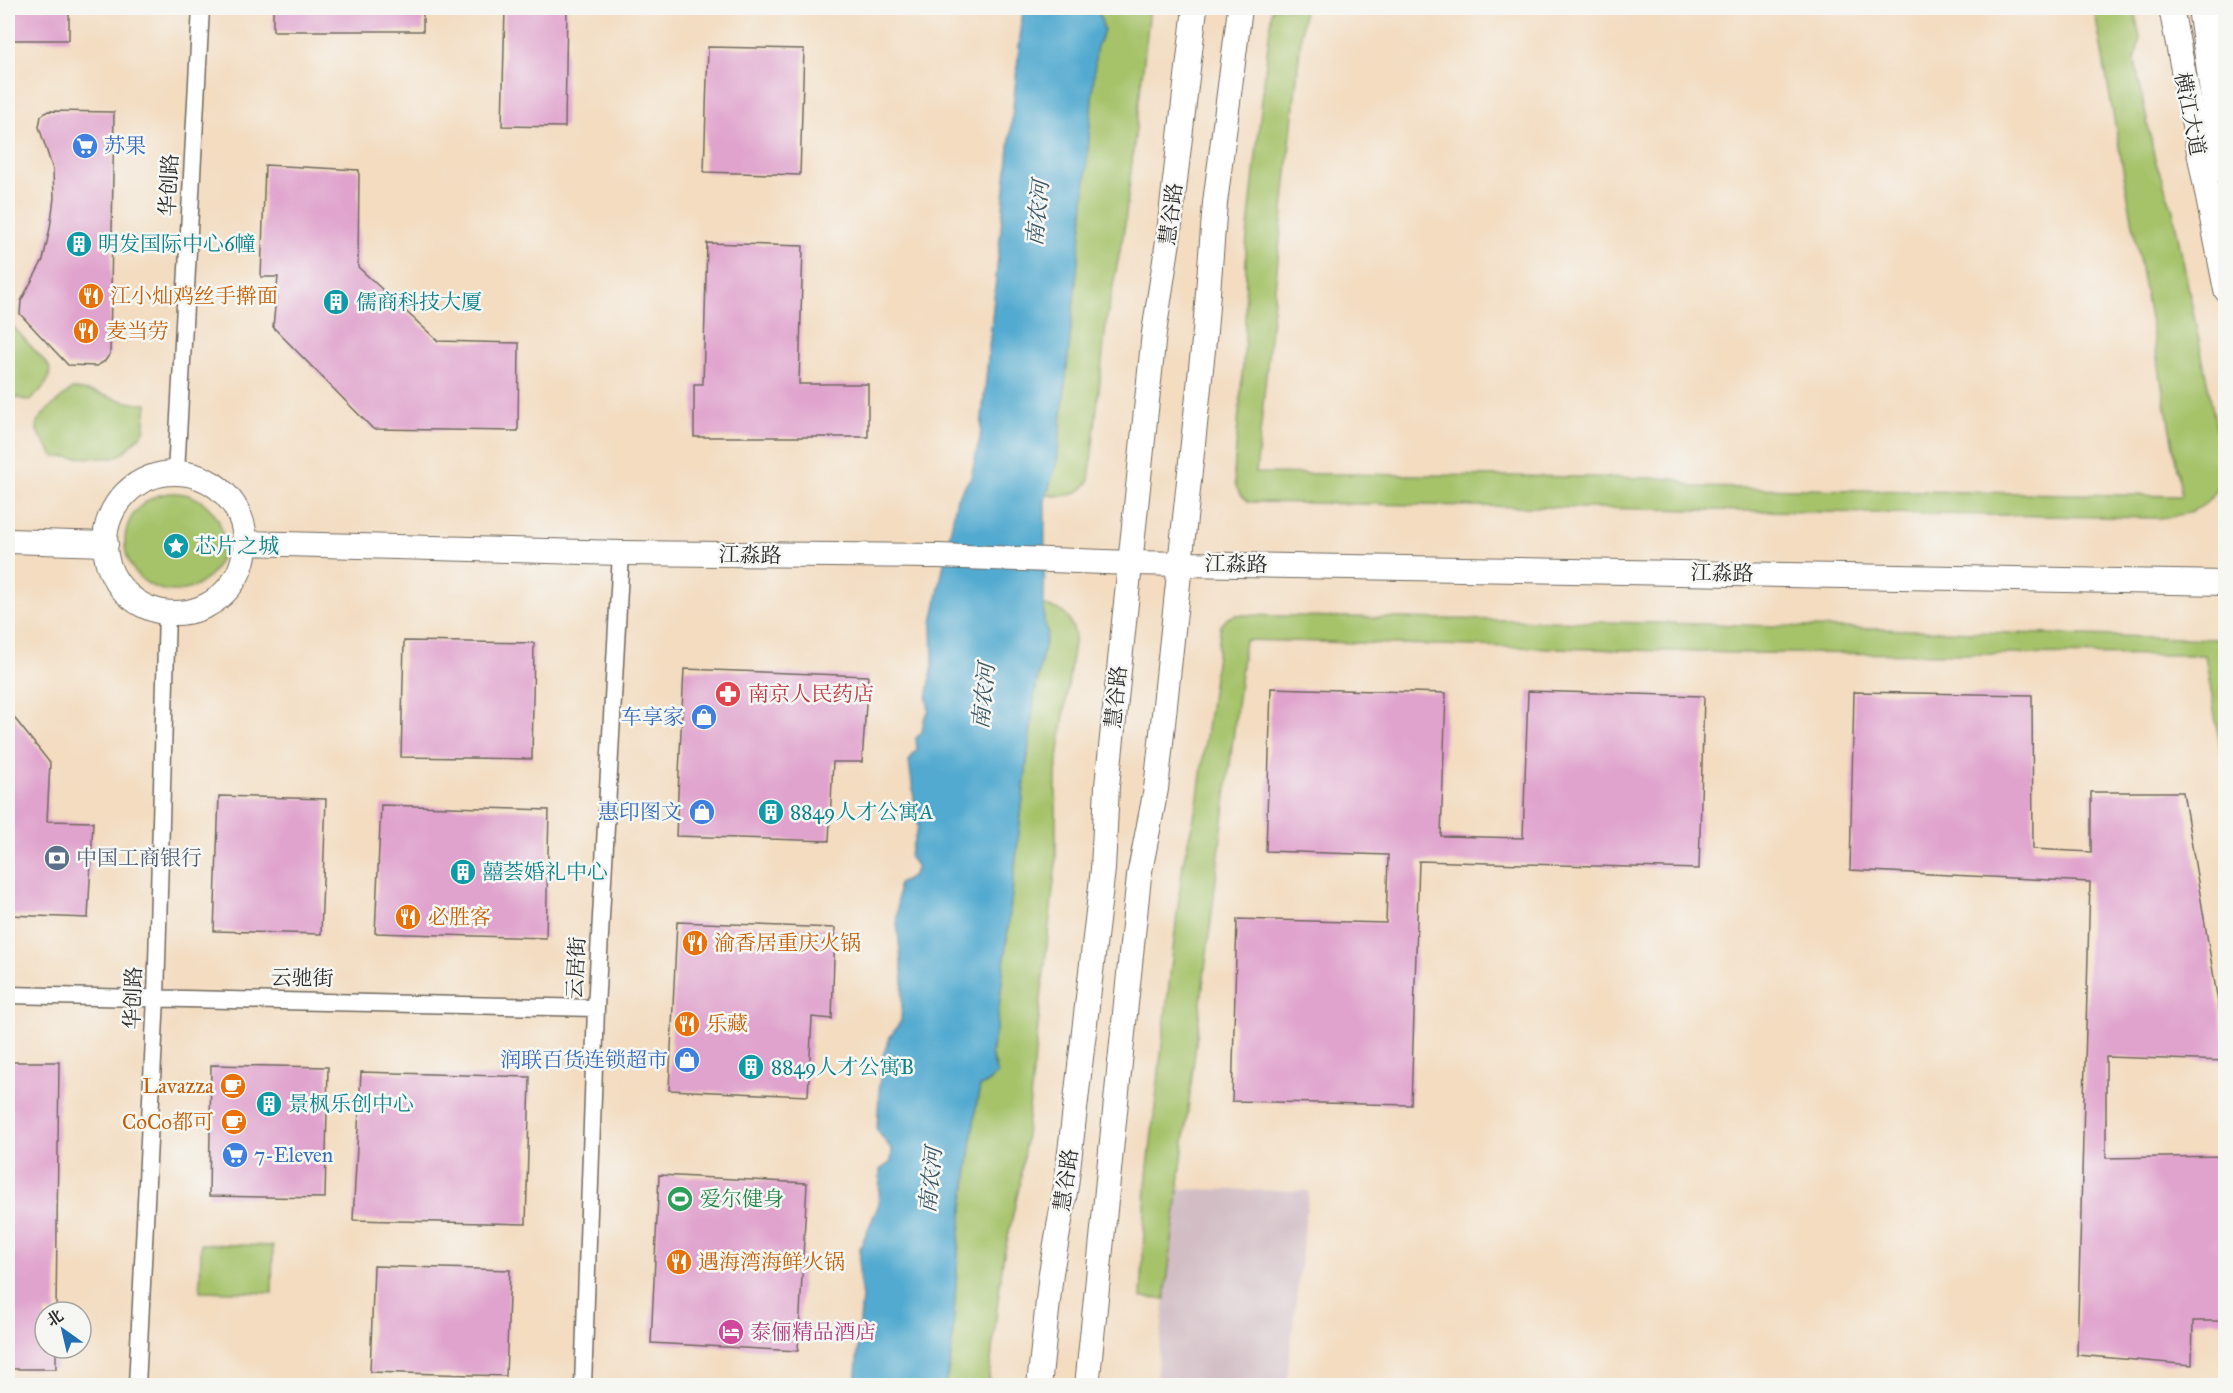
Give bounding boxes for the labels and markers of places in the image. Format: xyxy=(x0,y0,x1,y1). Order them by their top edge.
supermarket icon: 苏果 xyxy=(70,131,100,161)
place label: 苏果 xyxy=(104,133,146,159)
building icon: 明发国际中心6幢 xyxy=(64,229,94,259)
place label: 明发国际中心6幢 xyxy=(98,231,256,257)
restaurant icon: 江小灿鸡丝手擀面 xyxy=(76,281,106,311)
place label: 江小灿鸡丝手擀面 xyxy=(110,283,278,309)
building icon: 儒商科技大厦 xyxy=(321,287,351,317)
place label: 儒商科技大厦 xyxy=(356,289,482,315)
restaurant icon: 麦当劳 xyxy=(71,316,101,346)
place label: 麦当劳 xyxy=(106,318,169,344)
place icon: 芯片之城 xyxy=(161,531,191,561)
place label: 芯片之城 xyxy=(195,533,279,559)
pharmacy icon: 南京人民药店 xyxy=(713,679,743,709)
place label: 南京人民药店 xyxy=(748,681,874,707)
shop icon: 车享家 xyxy=(689,702,719,732)
place label: 车享家 xyxy=(621,704,684,730)
shop icon: 惠印图文 xyxy=(687,797,717,827)
building icon: 8849人才公寓A xyxy=(756,797,786,827)
place label: 惠印图文 xyxy=(598,799,682,825)
place label: 8849人才公寓A xyxy=(790,799,933,825)
bank icon: 中国工商银行 xyxy=(42,843,72,873)
place label: 中国工商银行 xyxy=(76,845,202,871)
building icon: 囍荟婚礼中心 xyxy=(448,857,478,887)
place label: 囍荟婚礼中心 xyxy=(482,859,608,885)
restaurant icon: 必胜客 xyxy=(393,902,423,932)
place label: 必胜客 xyxy=(428,904,491,930)
restaurant icon: 渝香居重庆火锅 xyxy=(680,928,710,958)
place label: 渝香居重庆火锅 xyxy=(714,930,861,956)
restaurant icon: 乐藏 xyxy=(672,1009,702,1039)
place label: 乐藏 xyxy=(706,1011,748,1037)
shop icon: 润联百货连锁超市 xyxy=(672,1045,702,1075)
place label: 润联百货连锁超市 xyxy=(500,1047,668,1073)
building icon: 8849人才公寓B xyxy=(736,1052,766,1082)
place label: 8849人才公寓B xyxy=(771,1054,914,1080)
cafe icon: Lavazza xyxy=(218,1071,248,1101)
place label: Lavazza xyxy=(143,1073,214,1099)
building icon: 景枫乐创中心 xyxy=(254,1089,284,1119)
place label: 景枫乐创中心 xyxy=(288,1091,414,1117)
cafe icon: CoCo都可 xyxy=(219,1107,249,1137)
place label: CoCo都可 xyxy=(122,1109,214,1135)
supermarket icon: 7-Eleven xyxy=(220,1140,250,1170)
place label: 7-Eleven xyxy=(254,1142,333,1168)
sports icon: 爱尔健身 xyxy=(665,1184,695,1214)
place label: 爱尔健身 xyxy=(700,1186,784,1212)
restaurant icon: 遇海湾海鲜火锅 xyxy=(664,1247,694,1277)
place label: 遇海湾海鲜火锅 xyxy=(698,1249,845,1275)
hotel icon: 泰俪精品酒店 xyxy=(716,1317,746,1347)
place label: 泰俪精品酒店 xyxy=(750,1319,876,1345)

